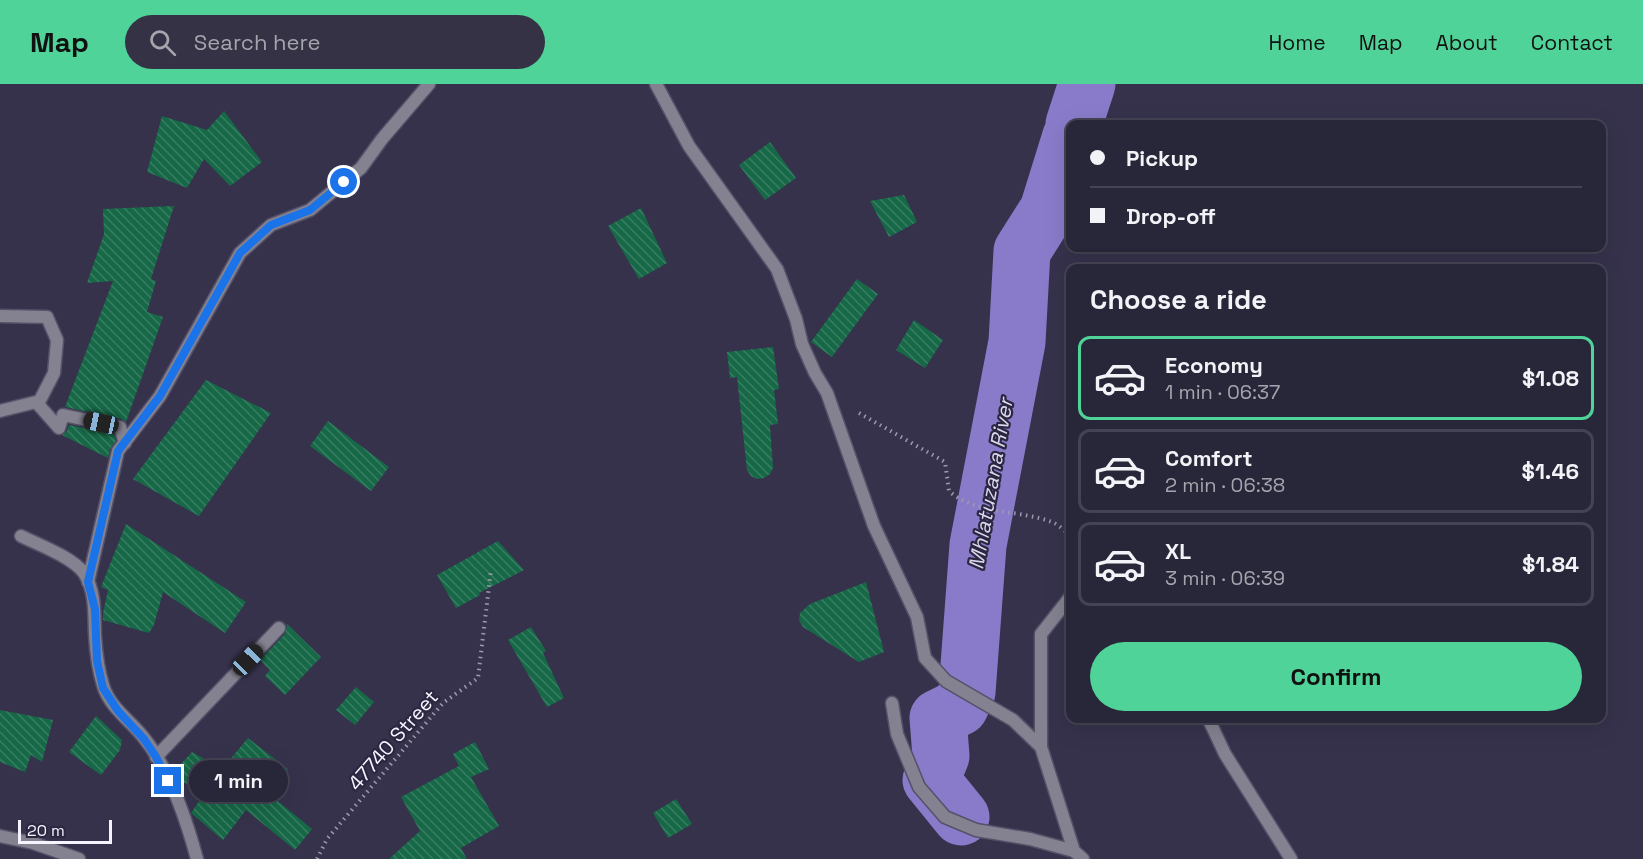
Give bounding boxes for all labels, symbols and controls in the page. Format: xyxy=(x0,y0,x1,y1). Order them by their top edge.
search box xyxy=(125,15,545,69)
text: Map xyxy=(30,24,89,60)
icon: search xyxy=(146,26,179,59)
text: Search here xyxy=(194,28,321,56)
text: Home xyxy=(1268,29,1326,56)
text: Map xyxy=(1359,29,1403,56)
text: About xyxy=(1436,29,1498,56)
text: Contact xyxy=(1531,29,1613,56)
text: Pickup xyxy=(1126,144,1198,172)
route start xyxy=(330,168,357,195)
text: Drop-off xyxy=(1126,202,1216,230)
text: Choose a ride xyxy=(1090,282,1267,317)
icon: car xyxy=(1093,351,1147,405)
text: Economy xyxy=(1165,351,1263,379)
text: $1.08 xyxy=(1522,364,1579,392)
text: 1 min · 06:37 xyxy=(1165,379,1280,405)
water label: Mhlatuzana River xyxy=(962,394,1019,571)
car xyxy=(82,410,120,436)
icon: car xyxy=(1093,444,1147,498)
text: Comfort xyxy=(1165,444,1253,472)
text: $1.46 xyxy=(1522,457,1579,485)
text: 2 min · 06:38 xyxy=(1165,472,1285,498)
icon: car xyxy=(1093,537,1147,591)
text: XL xyxy=(1165,537,1191,565)
text: $1.84 xyxy=(1522,550,1579,578)
text: 3 min · 06:39 xyxy=(1165,565,1285,591)
car xyxy=(229,641,267,679)
button: Confirm xyxy=(1090,642,1582,711)
street label: 47740 Street xyxy=(342,684,444,796)
callout: 1 min xyxy=(189,760,288,802)
route end xyxy=(154,767,181,794)
text: 1 min xyxy=(214,768,263,794)
scale bar xyxy=(18,817,112,844)
text: 20 m xyxy=(27,820,65,841)

